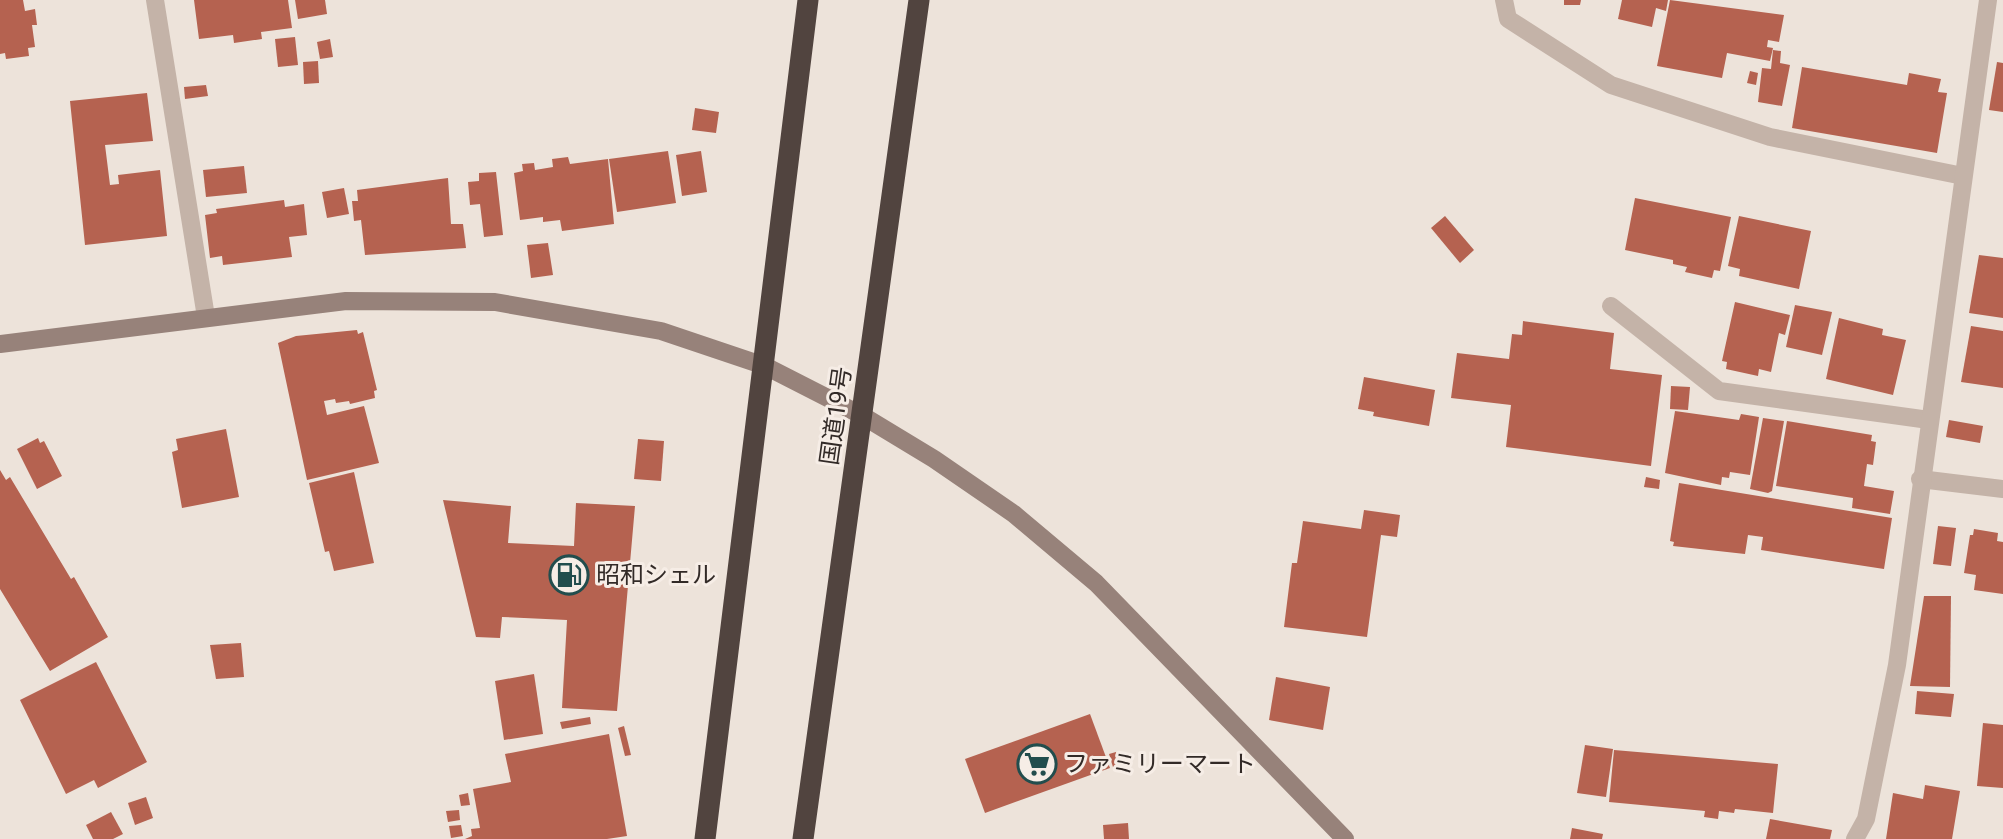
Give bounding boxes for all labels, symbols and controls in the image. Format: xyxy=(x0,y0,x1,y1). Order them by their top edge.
street label: 国道19号 xyxy=(815,365,857,467)
fuel station icon: 昭和シェル xyxy=(548,554,590,596)
place label: 昭和シェル xyxy=(596,561,716,589)
supermarket icon: ファミリーマート xyxy=(1016,743,1058,785)
place label: ファミリーマート xyxy=(1064,750,1256,778)

